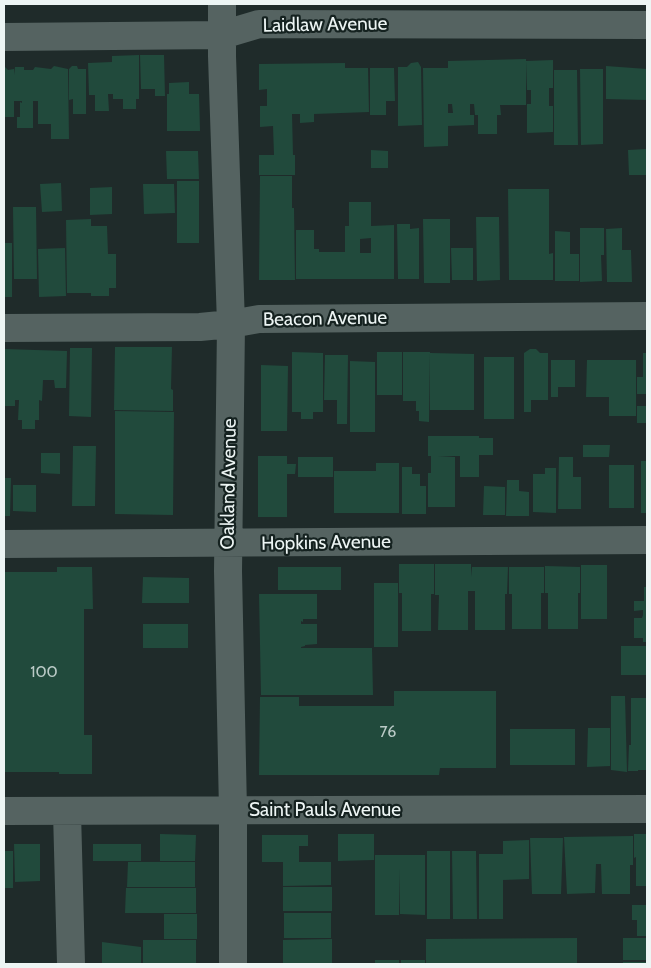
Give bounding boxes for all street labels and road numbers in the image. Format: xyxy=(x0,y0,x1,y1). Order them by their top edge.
street label: Laidlaw Avenue xyxy=(262,13,388,37)
street label: Beacon Avenue xyxy=(263,307,387,331)
street label: Oakland Avenue xyxy=(216,418,242,550)
street label: Hopkins Avenue xyxy=(261,530,391,556)
street label: Saint Pauls Avenue xyxy=(249,799,401,821)

